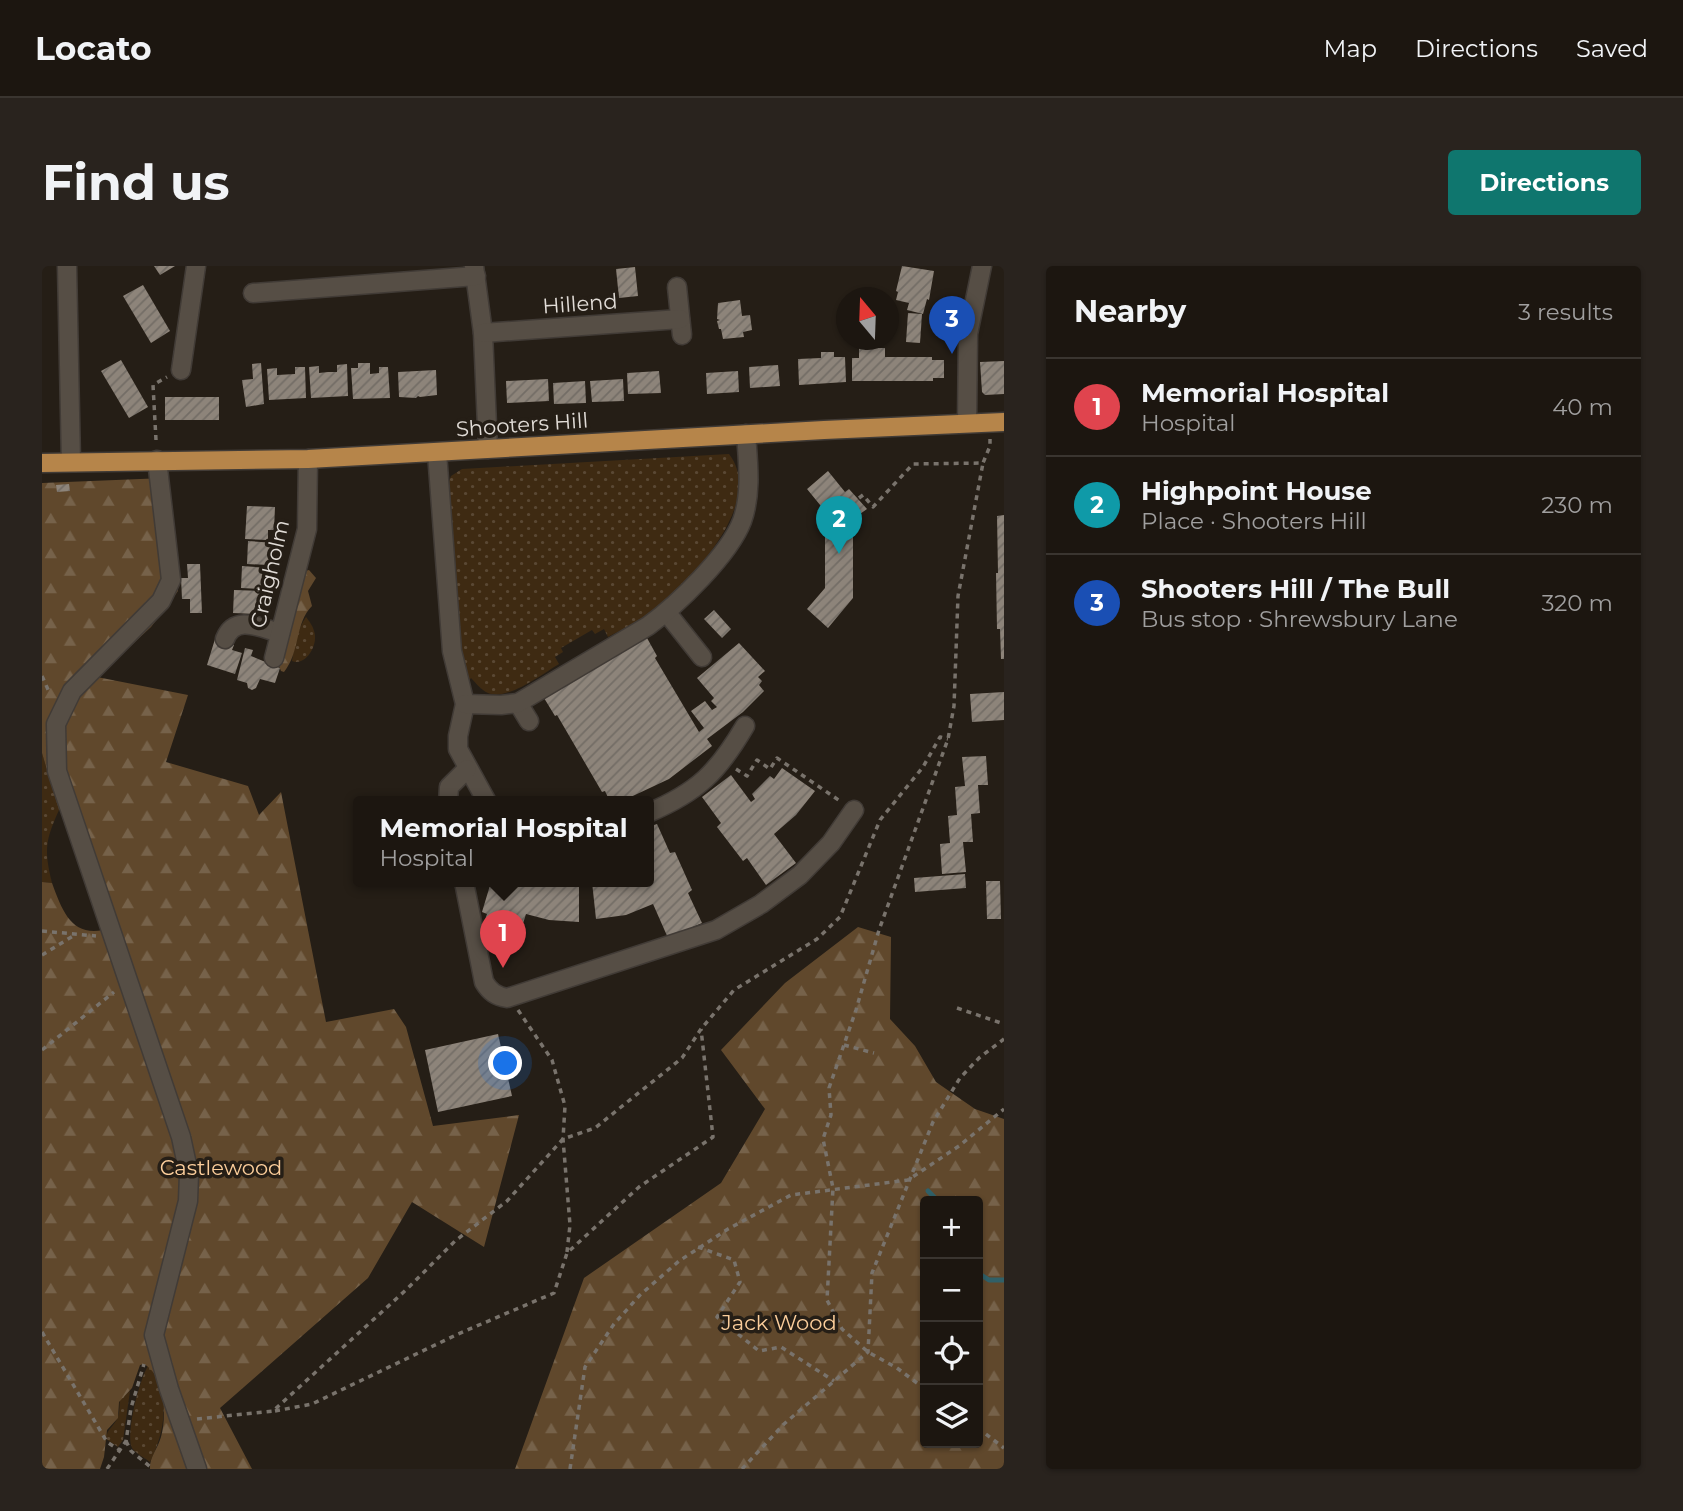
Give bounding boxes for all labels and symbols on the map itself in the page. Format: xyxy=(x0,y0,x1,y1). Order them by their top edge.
north arrow xyxy=(836,287,899,350)
street label: Hillend xyxy=(542,288,618,319)
pin: 3 xyxy=(929,296,975,354)
street label: Shooters Hill xyxy=(455,407,589,442)
pin: 2 xyxy=(816,496,862,554)
street label: Craigholm xyxy=(245,517,294,630)
pin: 1 xyxy=(480,910,526,968)
your location xyxy=(488,1046,522,1080)
park label: Castlewood xyxy=(160,1155,282,1180)
park label: Jack Wood xyxy=(720,1310,837,1335)

